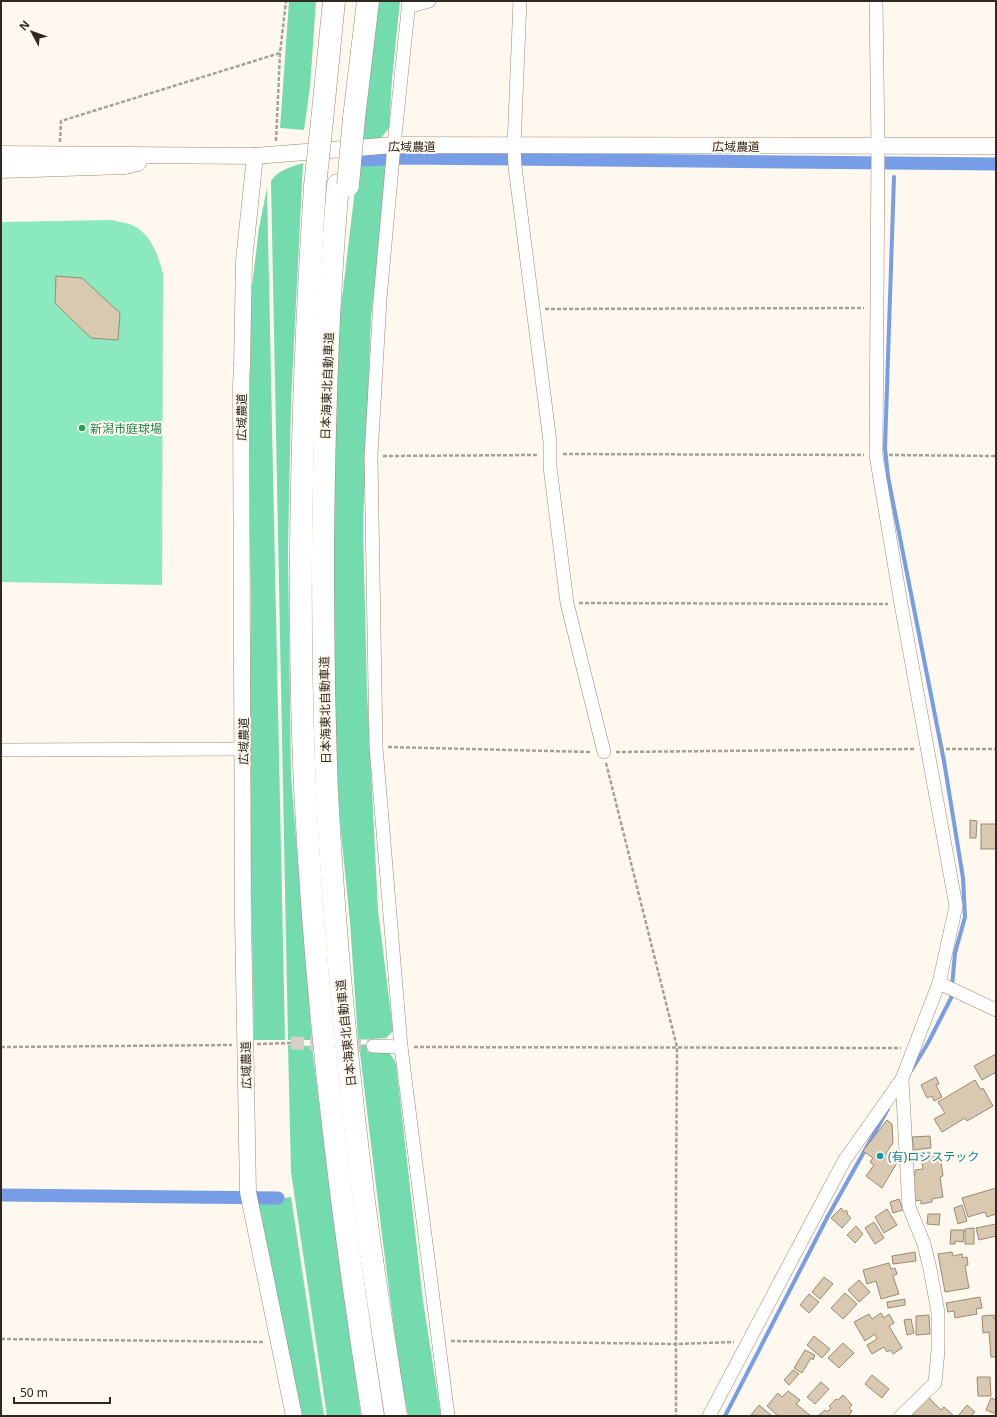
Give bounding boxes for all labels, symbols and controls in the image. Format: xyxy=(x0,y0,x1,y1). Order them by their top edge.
north arrow xyxy=(12,12,52,52)
text: N xyxy=(15,17,33,33)
street label: 広域農道 xyxy=(388,138,436,155)
street label: 広域農道 xyxy=(712,138,760,155)
street label: 日本海東北自動車道 xyxy=(317,332,337,440)
street label: 広域農道 xyxy=(233,393,250,441)
place label: 新潟市庭球場 xyxy=(90,420,162,437)
marker: 新潟市庭球場 xyxy=(77,423,87,433)
street label: 日本海東北自動車道 xyxy=(316,656,334,764)
street label: 広域農道 xyxy=(235,717,252,765)
street label: 日本海東北自動車道 xyxy=(332,978,360,1088)
street label: 広域農道 xyxy=(237,1041,255,1089)
place label: (有)ロジステック xyxy=(888,1148,979,1165)
marker: (有)ロジステック xyxy=(875,1151,885,1161)
scale bar xyxy=(14,1379,110,1405)
text: 50 m xyxy=(20,1384,48,1401)

